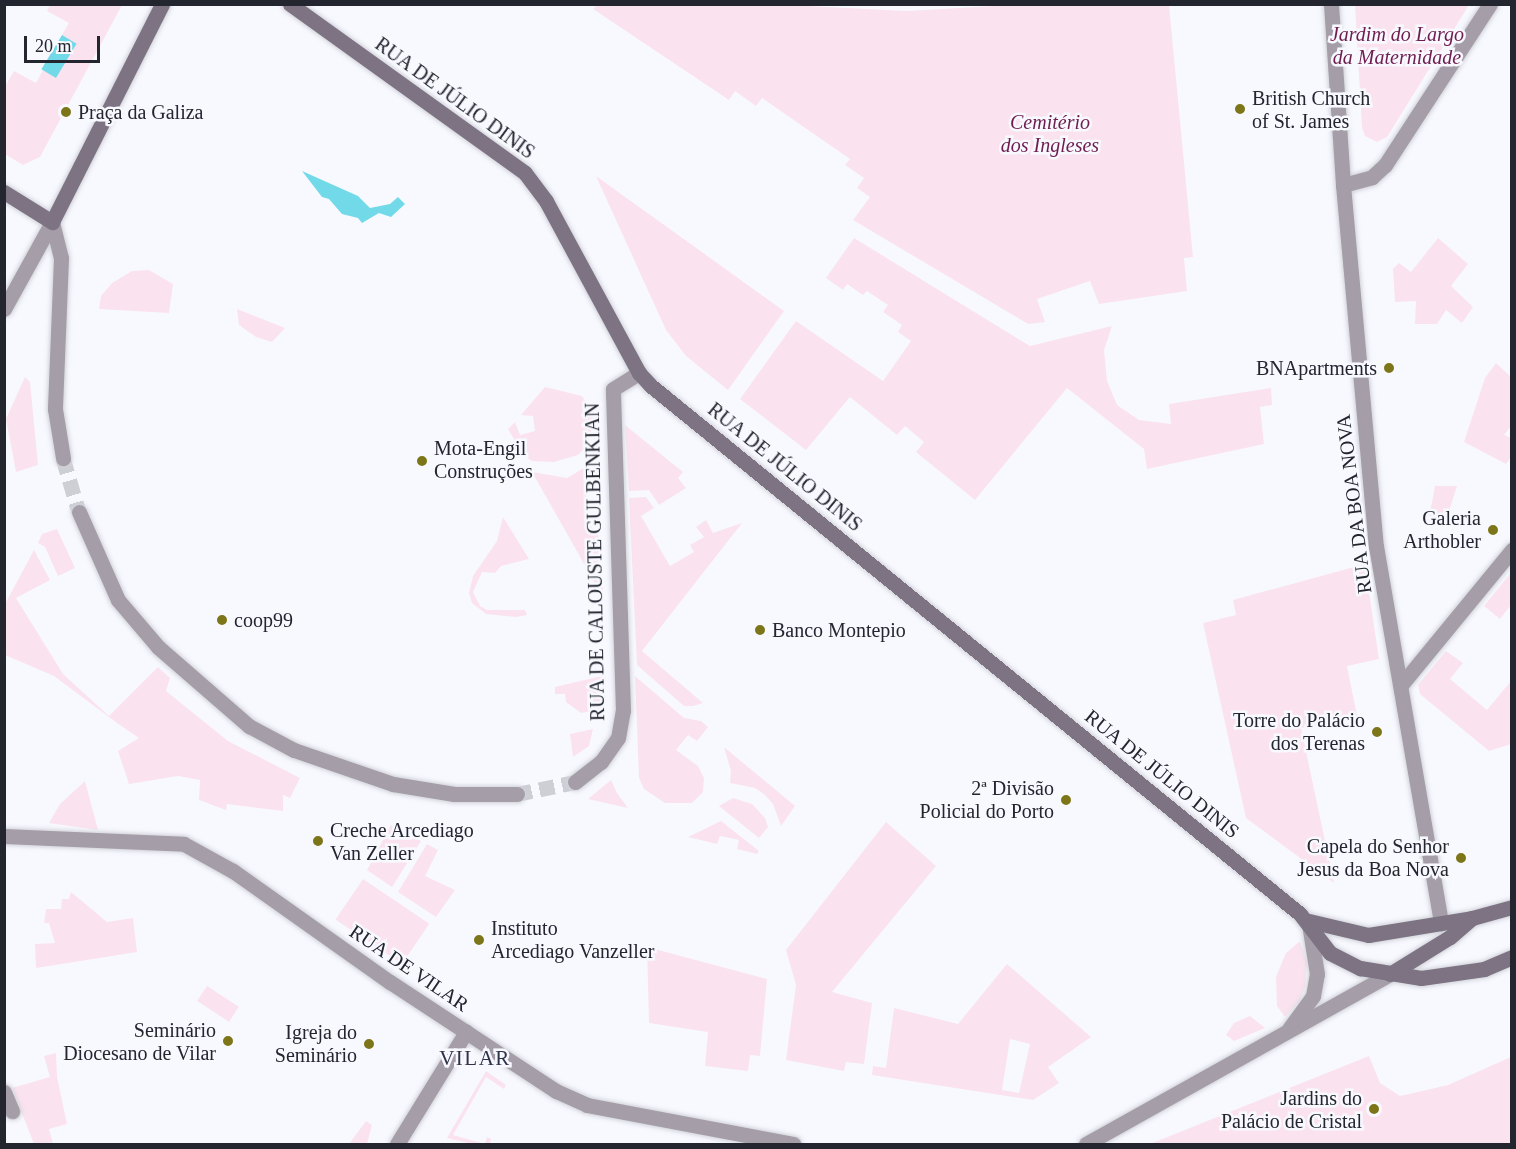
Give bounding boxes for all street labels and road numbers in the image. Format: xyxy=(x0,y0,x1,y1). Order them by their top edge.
street label: RUA DE JÚLIO DINIS xyxy=(370,32,540,164)
street label: RUA DE JÚLIO DINIS xyxy=(703,397,867,537)
street label: RUA DE CALOUSTE GULBENKIAN xyxy=(580,402,610,722)
street label: RUA DA BOA NOVA xyxy=(1331,411,1377,597)
street label: RUA DE JÚLIO DINIS xyxy=(1080,704,1244,844)
street label: RUA DE VILAR xyxy=(344,919,474,1017)

